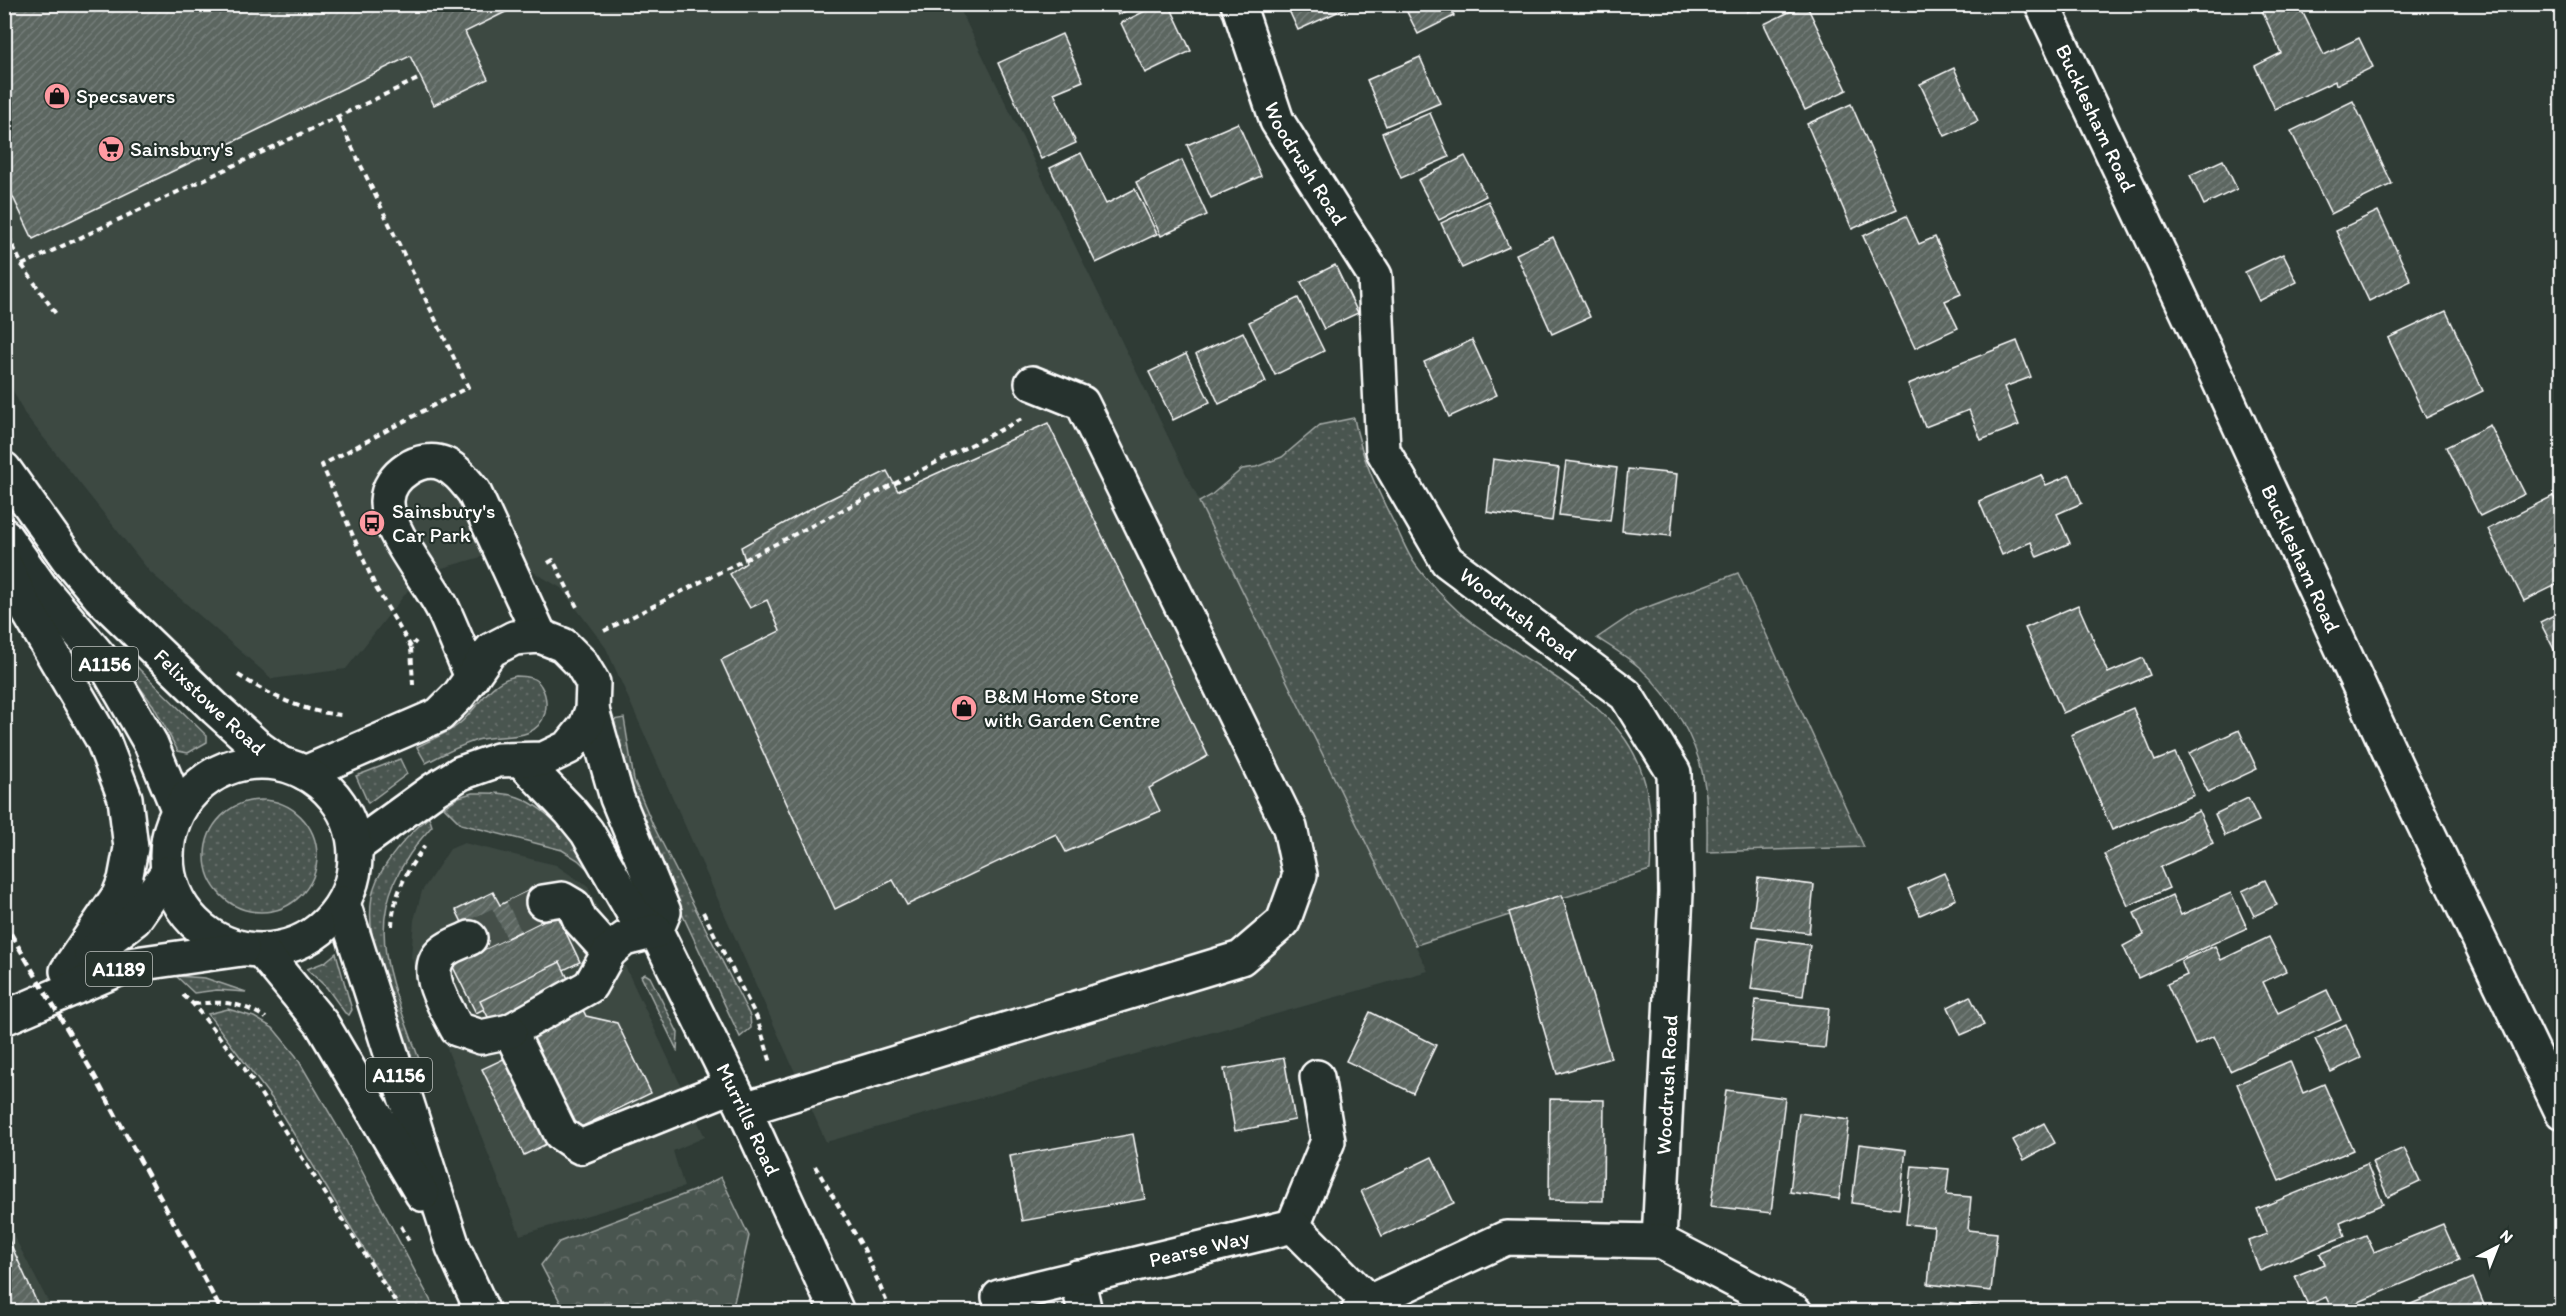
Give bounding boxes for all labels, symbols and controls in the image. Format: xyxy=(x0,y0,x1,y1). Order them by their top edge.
street label: Bucklesham Road xyxy=(2051,40,2142,196)
shop icon: Specsavers xyxy=(42,81,72,111)
place label: Specsavers xyxy=(76,83,175,108)
street label: Woodrush Road xyxy=(1259,98,1353,230)
supermarket icon: Sainsbury's xyxy=(96,134,126,164)
place label: Sainsbury's xyxy=(130,136,234,161)
street label: Bucklesham Road xyxy=(2256,480,2346,637)
place label: Sainsbury's Car Park xyxy=(392,498,496,547)
bus stop icon: Sainsbury's Car Park xyxy=(357,508,387,538)
street label: Woodrush Road xyxy=(1455,562,1582,666)
street label: Felixstowe Road xyxy=(149,643,272,760)
road number: A1156 xyxy=(72,647,138,681)
place label: B&M Home Store with Garden Centre xyxy=(984,683,1160,732)
shop icon: B&M Home Store with Garden Centre xyxy=(949,693,979,723)
road number: A1189 xyxy=(86,952,152,986)
street label: Woodrush Road xyxy=(1650,1014,1683,1156)
road number: A1156 xyxy=(366,1058,432,1092)
street label: Murrills Road xyxy=(711,1059,786,1180)
north arrow xyxy=(2467,1217,2527,1277)
street label: Pearse Way xyxy=(1146,1224,1252,1272)
text: N xyxy=(2496,1226,2517,1247)

